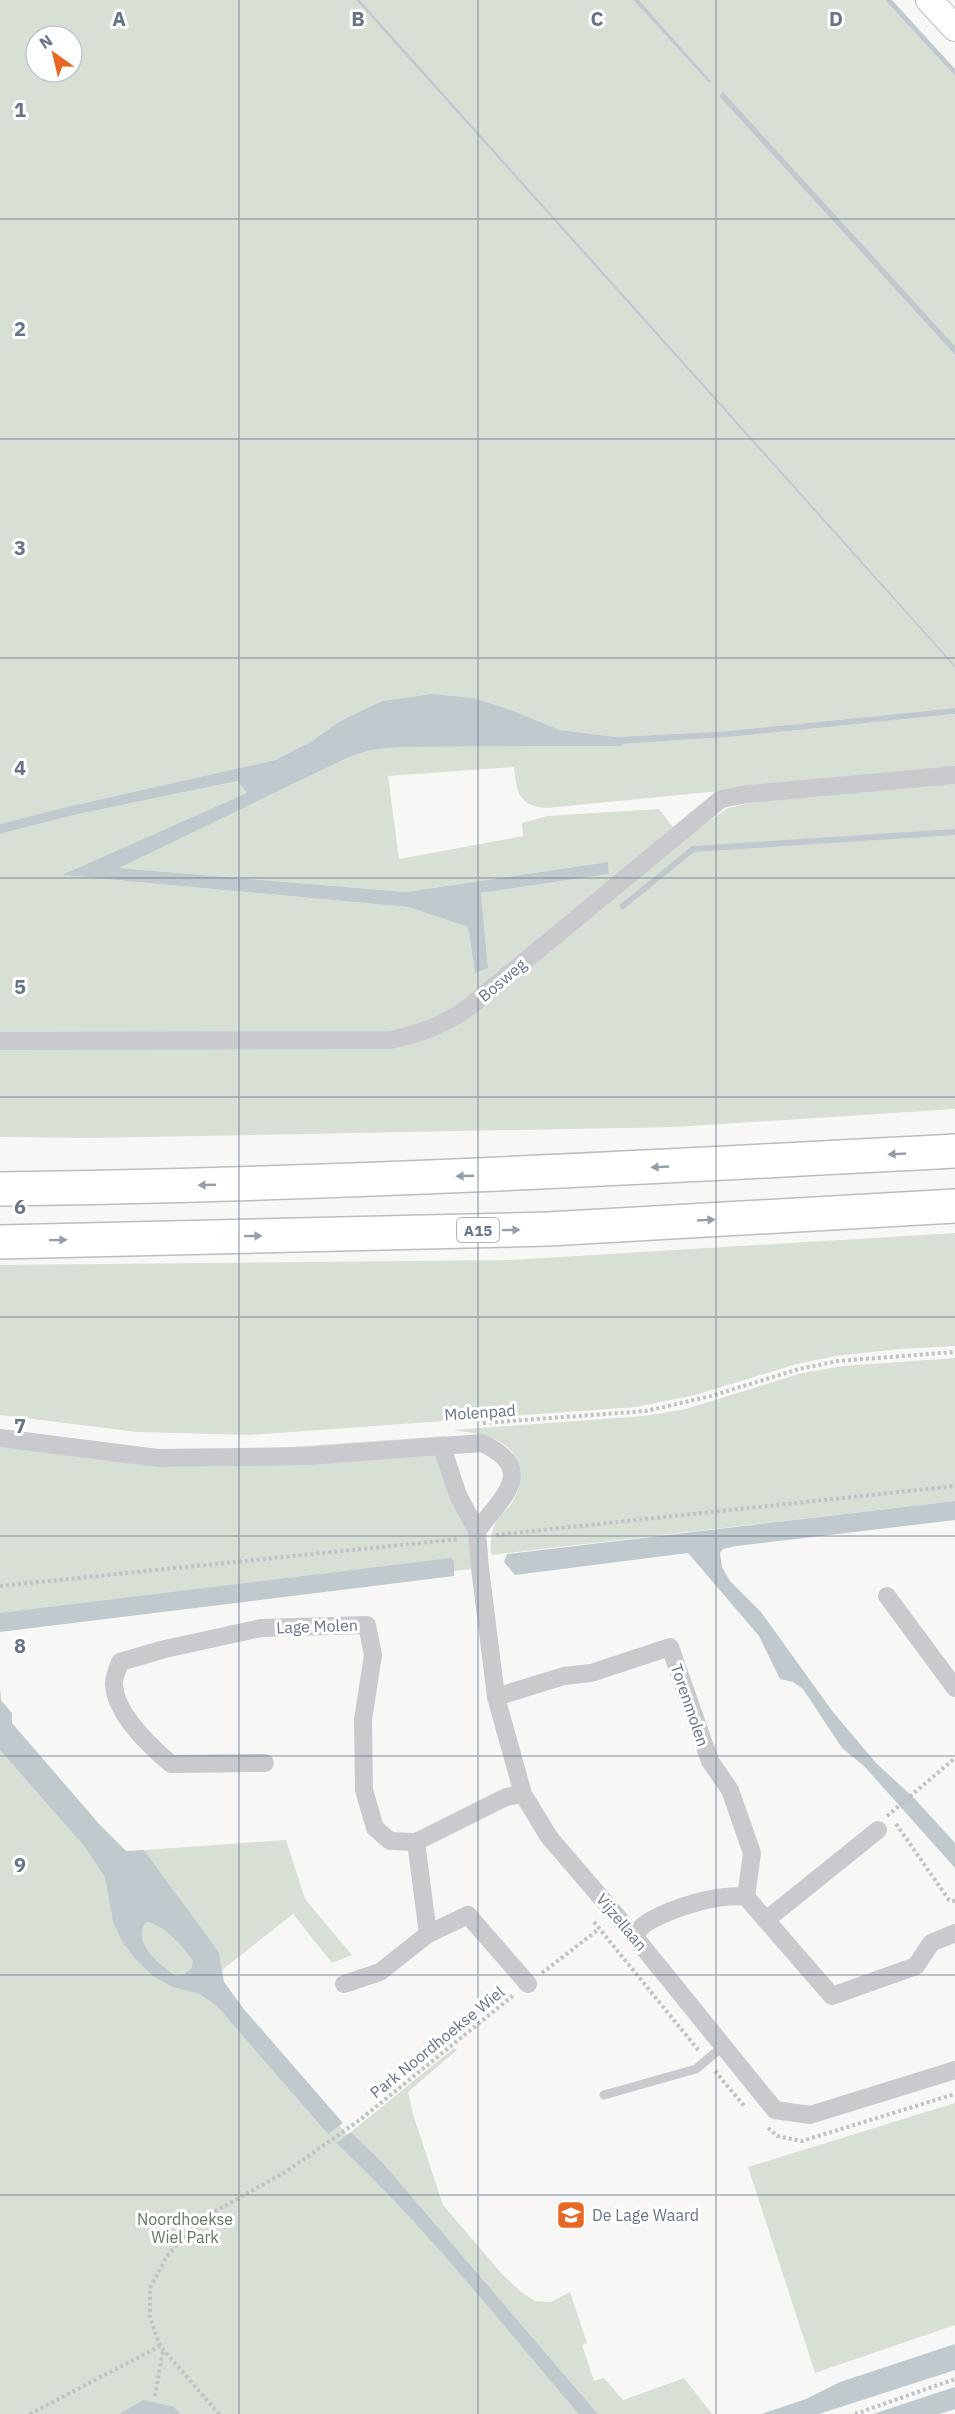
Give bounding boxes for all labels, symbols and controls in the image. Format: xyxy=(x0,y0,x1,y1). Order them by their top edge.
text: A xyxy=(112,5,126,32)
text: B xyxy=(351,5,365,32)
text: C xyxy=(590,5,604,32)
text: D xyxy=(829,5,843,32)
north arrow xyxy=(24,24,84,84)
text: N xyxy=(35,30,56,53)
text: 1 xyxy=(14,96,26,123)
text: 2 xyxy=(14,315,26,342)
text: 3 xyxy=(14,534,26,561)
text: 4 xyxy=(14,754,26,781)
street label: Bosweg xyxy=(474,954,530,1006)
text: 5 xyxy=(14,973,26,1000)
one-way arrow xyxy=(887,1150,906,1159)
one-way arrow xyxy=(650,1163,669,1172)
one-way arrow xyxy=(456,1171,475,1181)
one-way arrow xyxy=(198,1180,217,1190)
text: 6 xyxy=(14,1193,26,1220)
one-way arrow xyxy=(697,1216,716,1225)
road number: A15 xyxy=(457,1218,499,1242)
one-way arrow xyxy=(502,1225,521,1234)
one-way arrow xyxy=(244,1231,263,1240)
one-way arrow xyxy=(49,1235,68,1245)
street label: Molenpad xyxy=(444,1400,516,1424)
text: 7 xyxy=(14,1412,26,1439)
street label: Lage Molen xyxy=(276,1615,358,1637)
text: 8 xyxy=(14,1632,26,1659)
street label: Torenmolen xyxy=(667,1661,713,1749)
text: 9 xyxy=(14,1851,26,1878)
street label: Vijzellaan xyxy=(592,1889,652,1955)
street label: Park Noordhoekse Wiel xyxy=(366,1982,508,2102)
school or university icon: De Lage Waard xyxy=(555,2199,587,2231)
place label: De Lage Waard xyxy=(592,2205,699,2225)
park label: Noordhoekse Wiel Park xyxy=(137,2209,233,2247)

